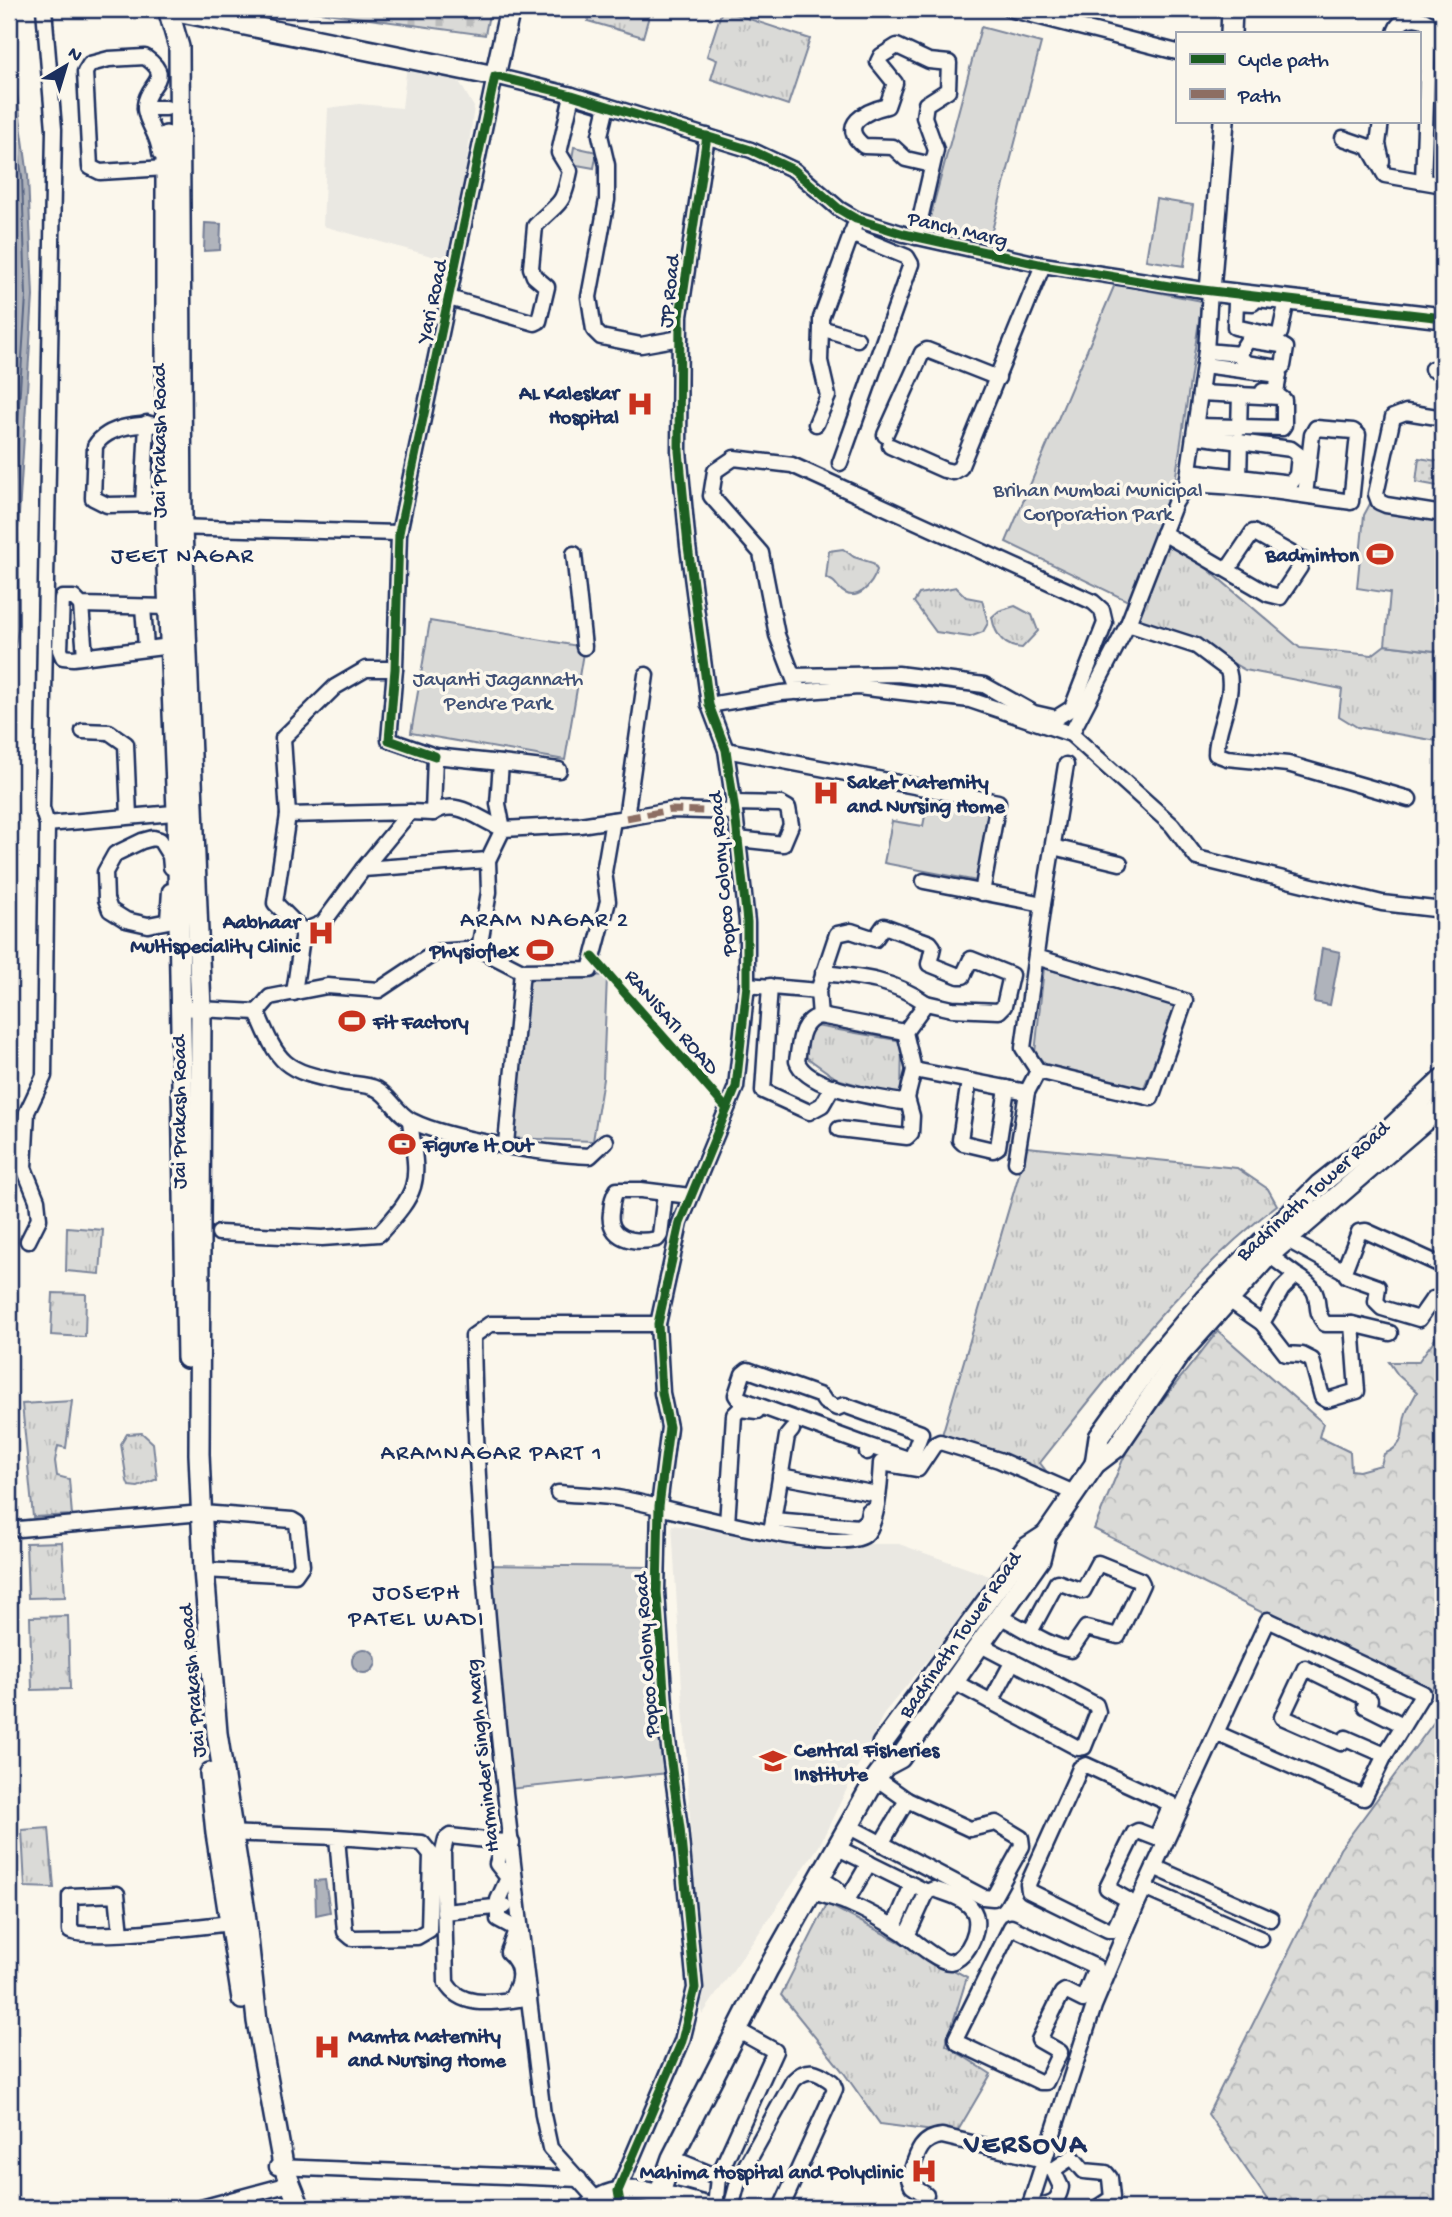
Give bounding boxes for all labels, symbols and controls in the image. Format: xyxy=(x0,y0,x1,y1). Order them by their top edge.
north arrow xyxy=(32,32,102,102)
legend xyxy=(1176,32,1420,122)
text: N xyxy=(62,42,86,68)
text: Cycle path xyxy=(1238,50,1329,75)
text: Path xyxy=(1237,86,1281,111)
street label: Panch Marg xyxy=(904,208,1010,255)
street label: JP Road xyxy=(655,252,688,329)
street label: Yari Road xyxy=(413,256,456,347)
street label: Jai Prakash Road xyxy=(149,362,174,518)
place label: AL Kaleskar Hospital xyxy=(518,383,622,432)
hospital icon: AL Kaleskar Hospital xyxy=(625,389,655,419)
park label: Brihan Mumbai Municipal Corporation Park xyxy=(992,480,1203,529)
sports icon: Badminton xyxy=(1365,539,1395,569)
district label: JEET NAGAR xyxy=(111,544,255,571)
place label: Badminton xyxy=(1264,545,1360,570)
park label: Jayanti Jagannath Pendre Park xyxy=(413,669,583,718)
place label: Saket Maternity and Nursing Home xyxy=(846,772,1006,821)
hospital icon: Saket Maternity and Nursing Home xyxy=(811,778,841,808)
street label: Popco Colony Road xyxy=(705,789,744,958)
district label: ARAM NAGAR 2 xyxy=(460,908,630,935)
place label: Aabhaar Multispeciality Clinic xyxy=(130,912,303,961)
hospital icon: Aabhaar Multispeciality Clinic xyxy=(306,918,336,948)
sports icon: Physioflex xyxy=(525,935,555,965)
place label: Physioflex xyxy=(429,941,520,966)
street label: RANISATI ROAD xyxy=(618,965,723,1082)
sports icon: Fit Factory xyxy=(337,1006,367,1036)
place label: Fit Factory xyxy=(372,1012,469,1037)
street label: Jai Prakash Road xyxy=(169,1033,194,1189)
street label: Badrinath Tower Road xyxy=(1232,1116,1397,1269)
sports icon: Figure It Out xyxy=(387,1129,417,1159)
place label: Figure It Out xyxy=(422,1135,535,1160)
district label: ARAMNAGAR PART 1 xyxy=(380,1441,604,1468)
street label: Badrinath Tower Road xyxy=(894,1547,1030,1725)
street label: Popco Colony Road xyxy=(630,1570,667,1739)
district label: JOSEPH PATEL WADI xyxy=(348,1581,485,1634)
street label: Jai Prakash Road xyxy=(175,1601,214,1758)
street label: Harminder Singh Marg xyxy=(462,1658,507,1853)
place label: Central Fisheries Institute xyxy=(793,1740,940,1789)
school or university icon: Central Fisheries Institute xyxy=(758,1746,788,1776)
place label: Mamta Maternity and Nursing Home xyxy=(347,2026,507,2075)
hospital icon: Mamta Maternity and Nursing Home xyxy=(312,2032,342,2062)
district label: VERSOVA xyxy=(962,2130,1088,2163)
hospital icon: Mahima Hospital and Polyclinic xyxy=(909,2156,939,2186)
place label: Mahima Hospital and Polyclinic xyxy=(640,2162,905,2187)

